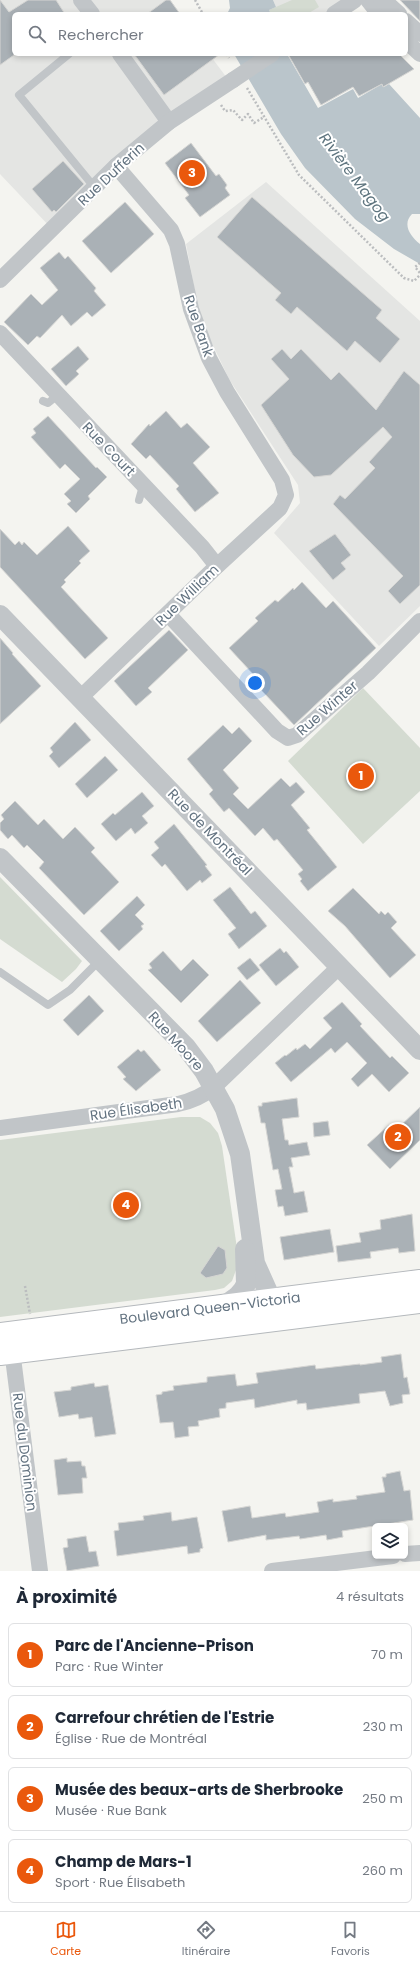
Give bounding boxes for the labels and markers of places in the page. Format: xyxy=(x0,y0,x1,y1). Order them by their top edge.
pin: 3 xyxy=(179,158,205,188)
pin: 1 xyxy=(348,761,374,791)
pin: 2 xyxy=(385,1122,411,1152)
pin: 4 xyxy=(113,1190,139,1220)

